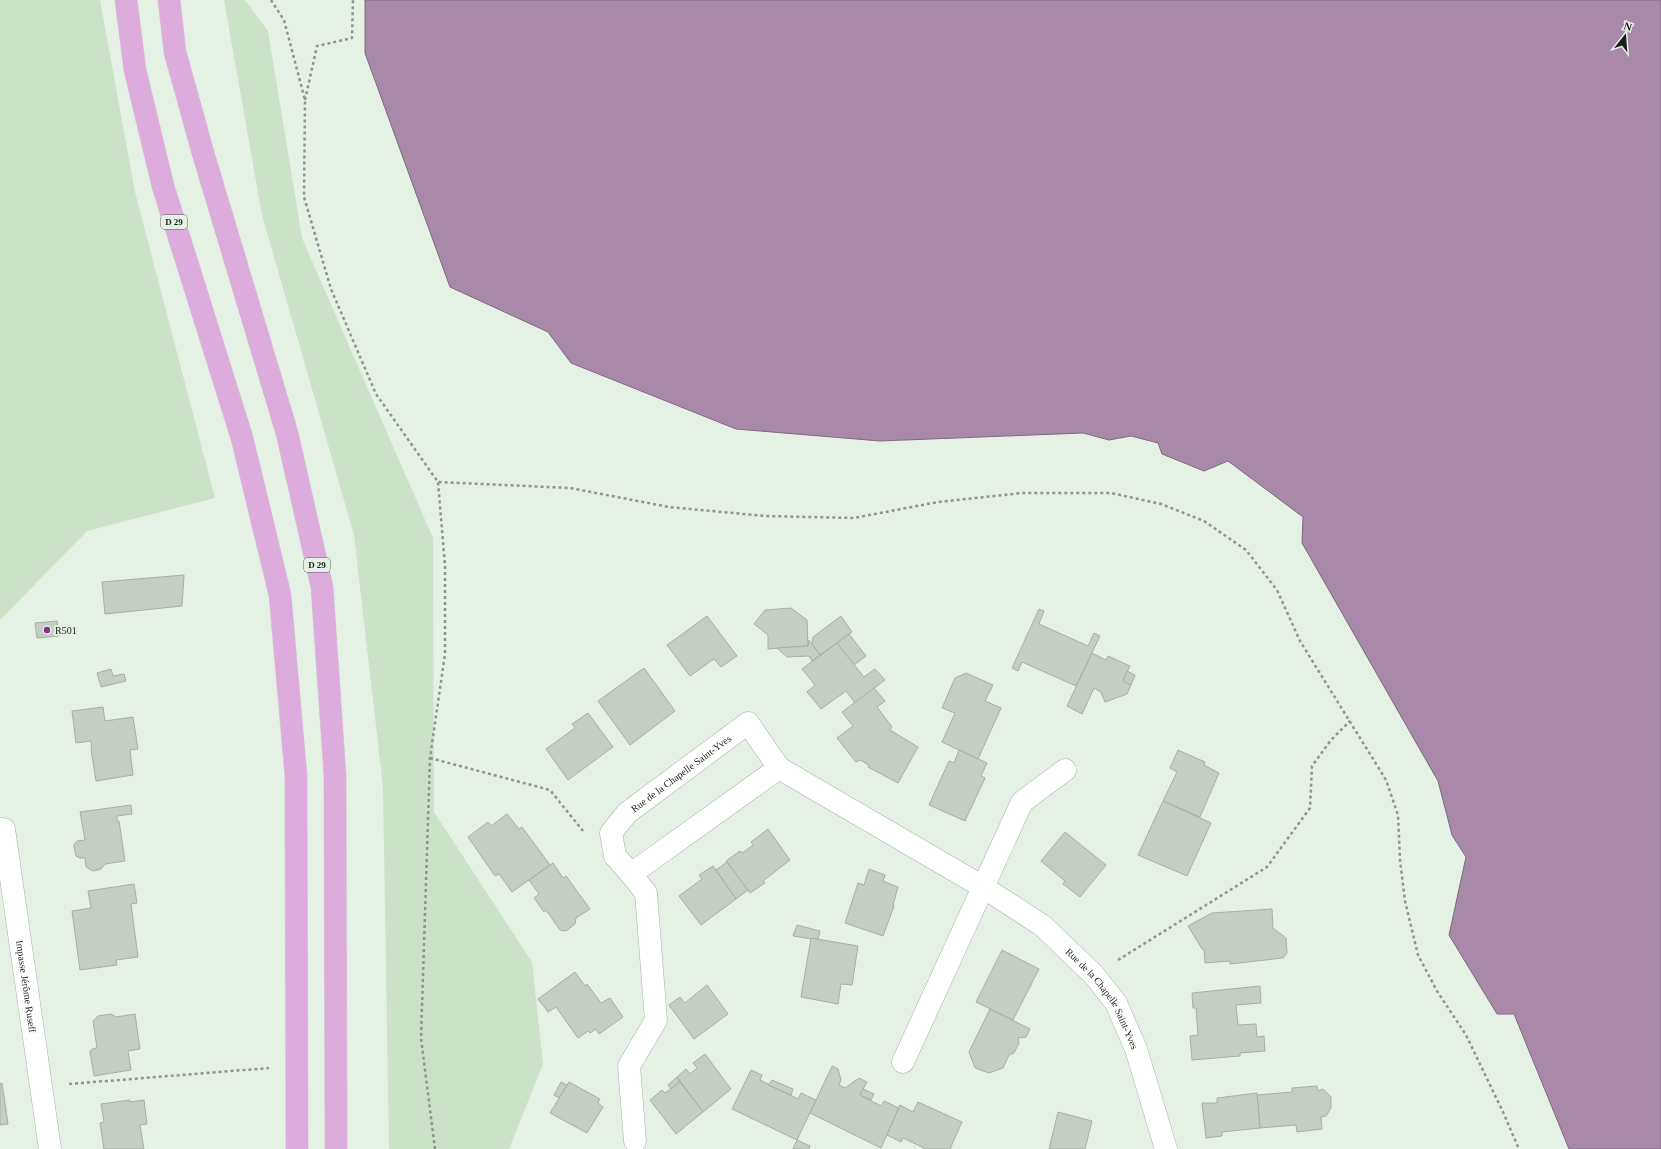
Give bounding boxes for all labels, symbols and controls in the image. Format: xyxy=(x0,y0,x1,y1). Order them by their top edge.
north arrow xyxy=(1605,16,1645,56)
text: N xyxy=(1622,20,1634,33)
road number: D 29 xyxy=(161,215,187,229)
road number: D 29 xyxy=(304,558,330,572)
marker: R501 xyxy=(42,625,52,635)
place label: R501 xyxy=(55,625,77,636)
street label: Rue de la Chapelle Saint-Yves xyxy=(629,732,733,814)
street label: Impasse Jérôme Ruseff xyxy=(15,939,39,1034)
street label: Rue de la Chapelle Saint-Yves xyxy=(1064,946,1141,1051)

